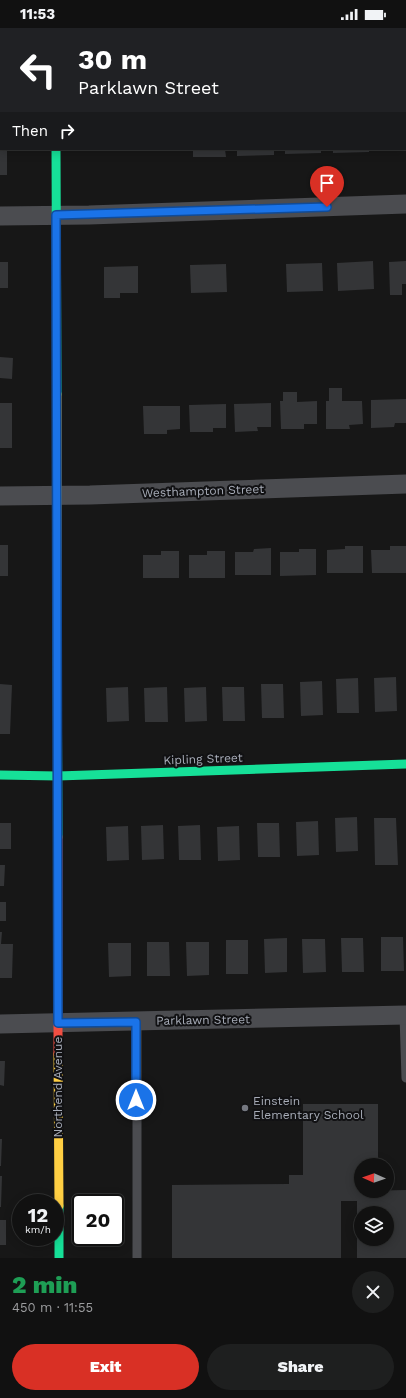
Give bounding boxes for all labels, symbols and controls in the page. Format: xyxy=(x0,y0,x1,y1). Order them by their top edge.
text: 11:53 xyxy=(20,5,55,23)
text: 30 m xyxy=(78,43,147,76)
icon: left xyxy=(12,44,64,96)
text: Parklawn Street xyxy=(78,77,219,98)
icon: right xyxy=(56,120,78,142)
text: Then xyxy=(12,122,48,140)
pin xyxy=(310,166,344,207)
icon: arrive xyxy=(316,172,338,194)
street label: Westhampton Street xyxy=(142,482,264,500)
street label: Kipling Street xyxy=(163,751,243,767)
street label: Parklawn Street xyxy=(156,1012,250,1028)
street label: Northend Avenue xyxy=(51,1037,65,1137)
position arrow xyxy=(115,1079,157,1121)
place label: Einstein Elementary School xyxy=(253,1094,364,1122)
marker: Einstein Elementary School xyxy=(240,1103,250,1113)
north arrow xyxy=(354,1158,394,1198)
map controls xyxy=(354,1158,394,1246)
speed limit sign: 20 xyxy=(72,1194,124,1246)
text: 12 xyxy=(28,1203,48,1227)
button: layers xyxy=(354,1206,394,1246)
text: km/h xyxy=(25,1224,51,1235)
text: 2 min xyxy=(12,1271,77,1299)
button: close xyxy=(352,1271,394,1313)
text: 450 m · 11:55 xyxy=(12,1300,93,1315)
button: Exit xyxy=(12,1344,199,1390)
button: Share xyxy=(207,1344,394,1390)

